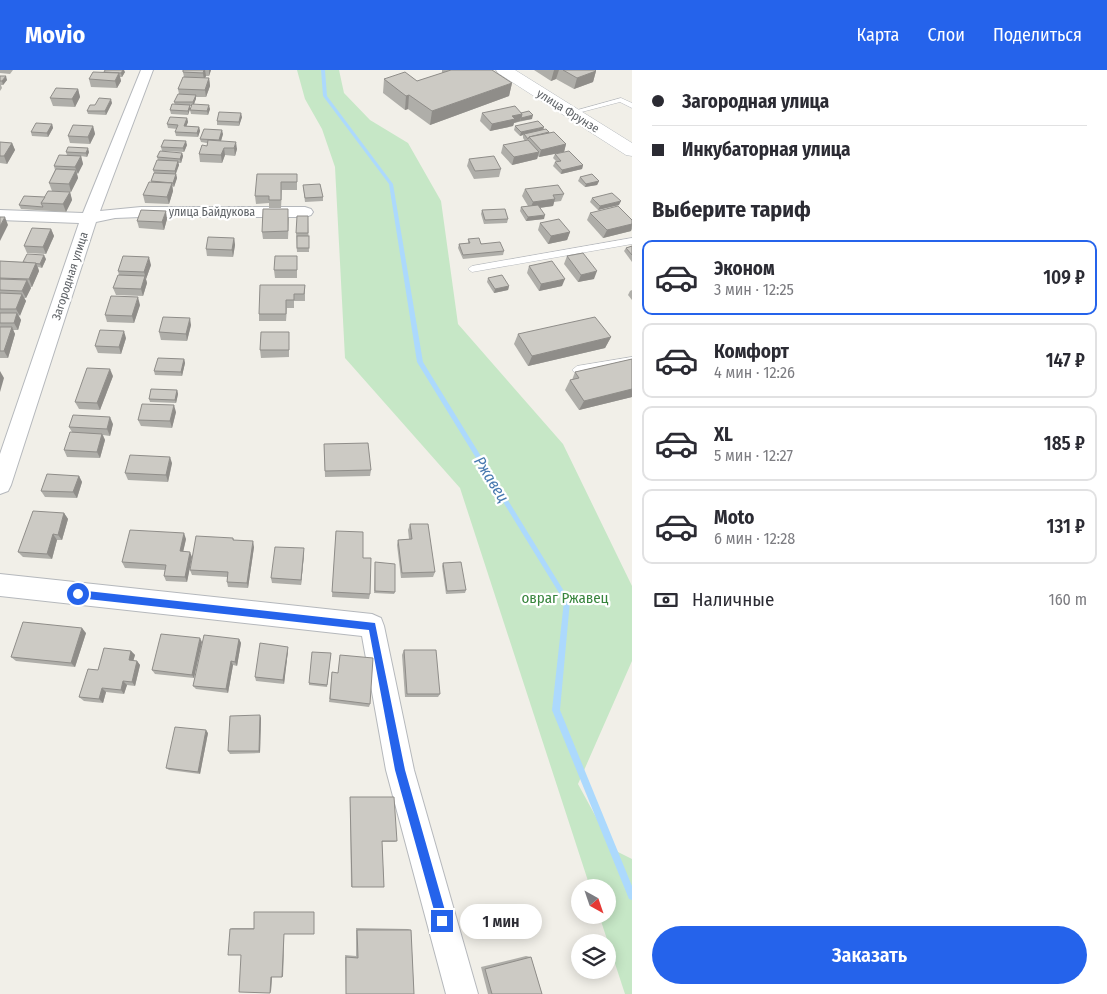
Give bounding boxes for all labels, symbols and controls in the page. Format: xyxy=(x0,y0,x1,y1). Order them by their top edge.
text: Movio xyxy=(25,21,85,49)
text: Карта xyxy=(856,24,899,46)
text: Слои xyxy=(927,24,965,46)
text: Поделиться xyxy=(993,24,1082,46)
street label: улица Фрунзе xyxy=(534,86,602,136)
text: Загородная улица xyxy=(682,90,829,113)
text: Инкубаторная улица xyxy=(682,138,851,161)
text: Выберите тариф xyxy=(652,196,811,223)
street label: улица Байдукова xyxy=(169,205,255,219)
street label: Загородная улица xyxy=(49,230,91,322)
icon: car xyxy=(654,255,699,300)
text: Эконом xyxy=(714,257,775,280)
text: 109 ₽ xyxy=(1043,266,1085,289)
text: 3 мин · 12:25 xyxy=(714,280,794,299)
icon: car xyxy=(654,338,699,383)
text: Комфорт xyxy=(714,340,789,363)
text: 147 ₽ xyxy=(1046,349,1085,372)
text: 4 мин · 12:26 xyxy=(714,363,795,382)
icon: car xyxy=(654,421,699,466)
text: XL xyxy=(714,423,733,446)
text: 185 ₽ xyxy=(1044,432,1085,455)
text: 5 мин · 12:27 xyxy=(714,446,793,465)
water label: Ржавец xyxy=(470,453,513,506)
icon: car xyxy=(654,504,699,549)
text: Moto xyxy=(714,506,754,529)
text: 131 ₽ xyxy=(1046,515,1085,538)
text: 6 мин · 12:28 xyxy=(714,529,795,548)
route start xyxy=(67,583,89,605)
icon: cash xyxy=(652,586,680,614)
text: Наличные xyxy=(692,588,774,611)
park label: овраг Ржавец xyxy=(521,589,609,607)
text: 160 m xyxy=(1048,590,1087,609)
north arrow xyxy=(571,879,616,924)
map controls xyxy=(571,879,616,979)
callout: 1 мин xyxy=(460,904,542,938)
route end xyxy=(431,910,453,932)
text: 1 мин xyxy=(482,912,520,931)
button: Заказать xyxy=(652,926,1087,984)
button: layers xyxy=(571,934,616,979)

